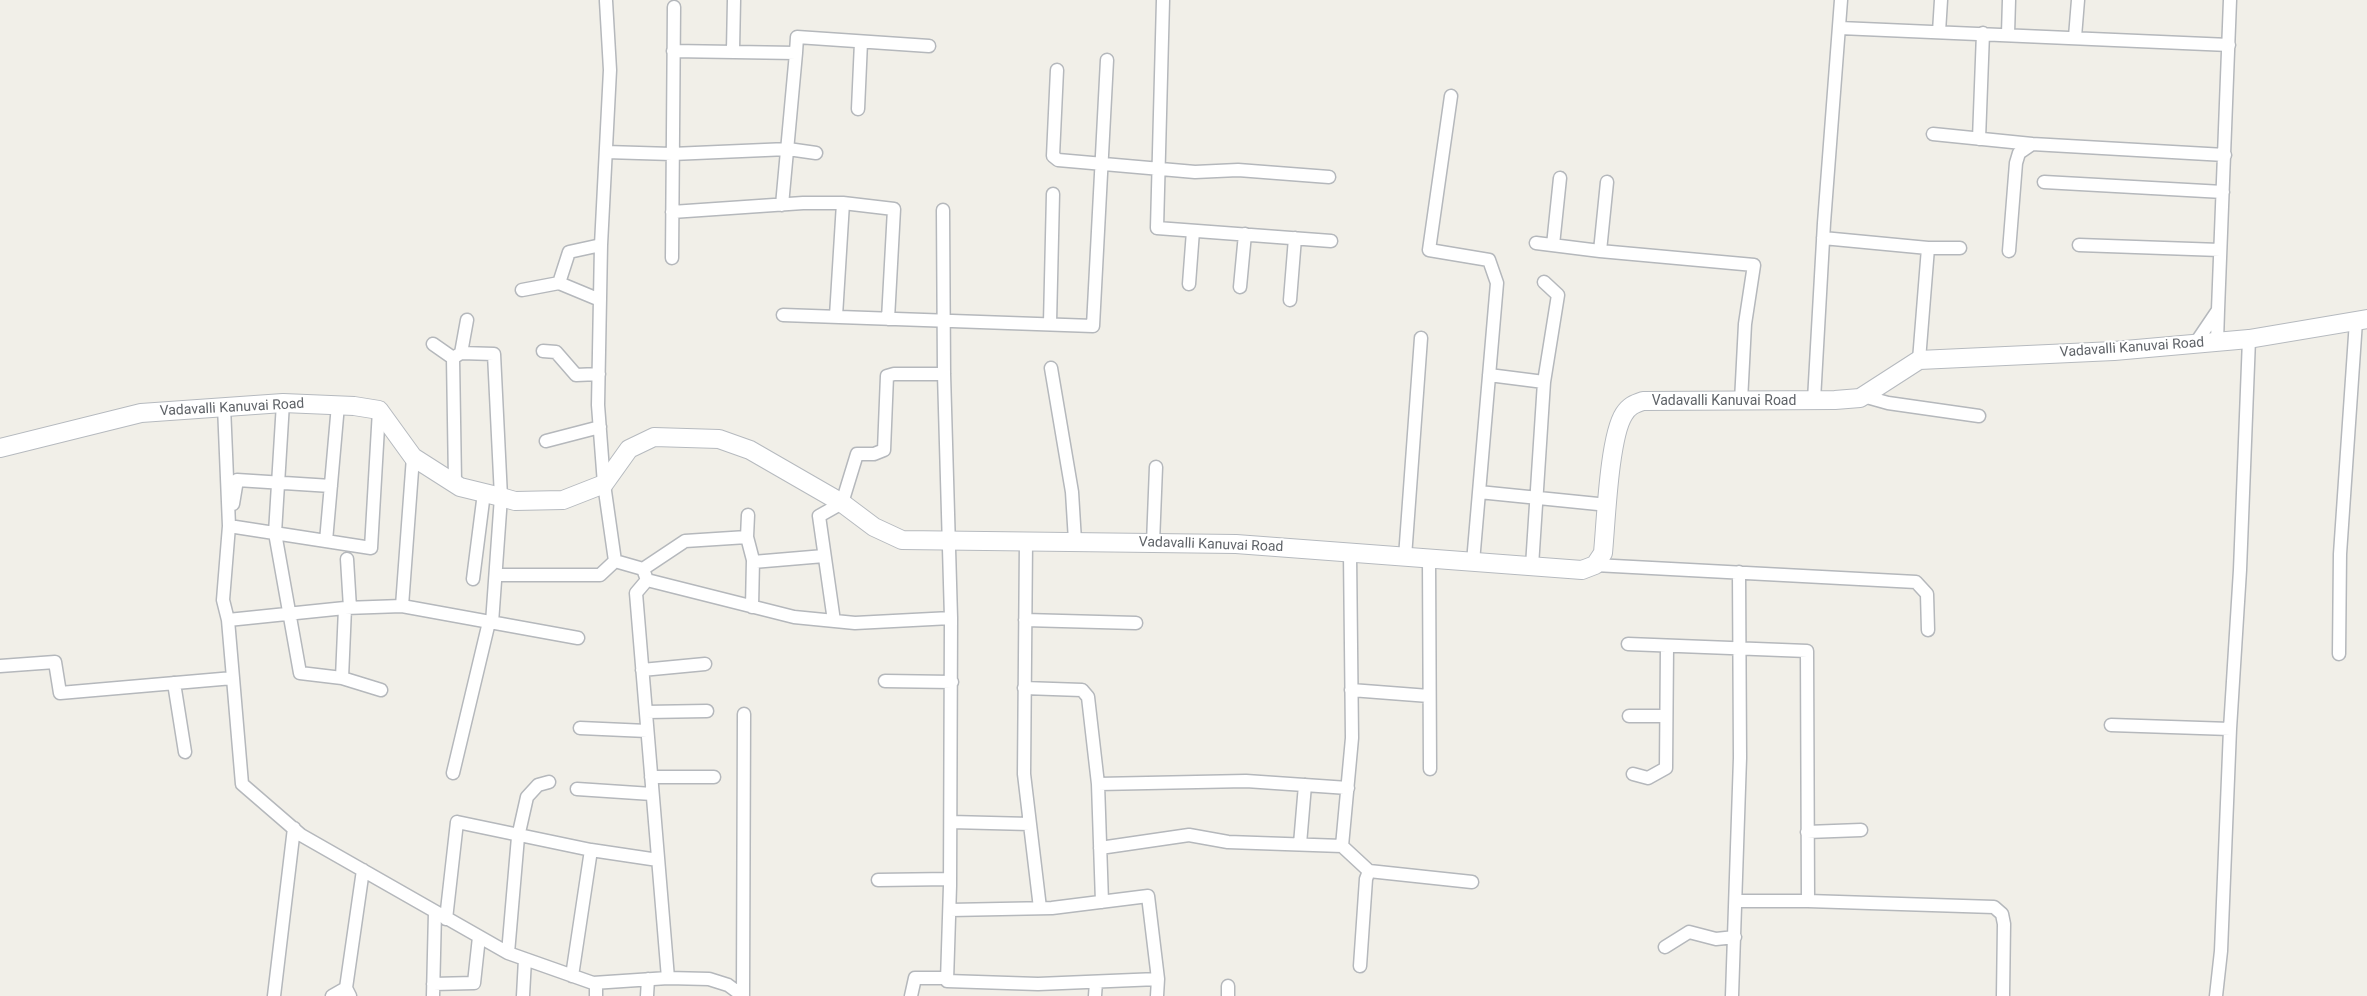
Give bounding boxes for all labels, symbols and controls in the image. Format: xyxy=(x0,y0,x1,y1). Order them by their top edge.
street label: Vadavalli Kanuvai Road xyxy=(2059,335,2205,361)
street label: Vadavalli Kanuvai Road xyxy=(1652,393,1796,409)
street label: Vadavalli Kanuvai Road xyxy=(159,396,305,420)
street label: Vadavalli Kanuvai Road xyxy=(1138,534,1284,556)

